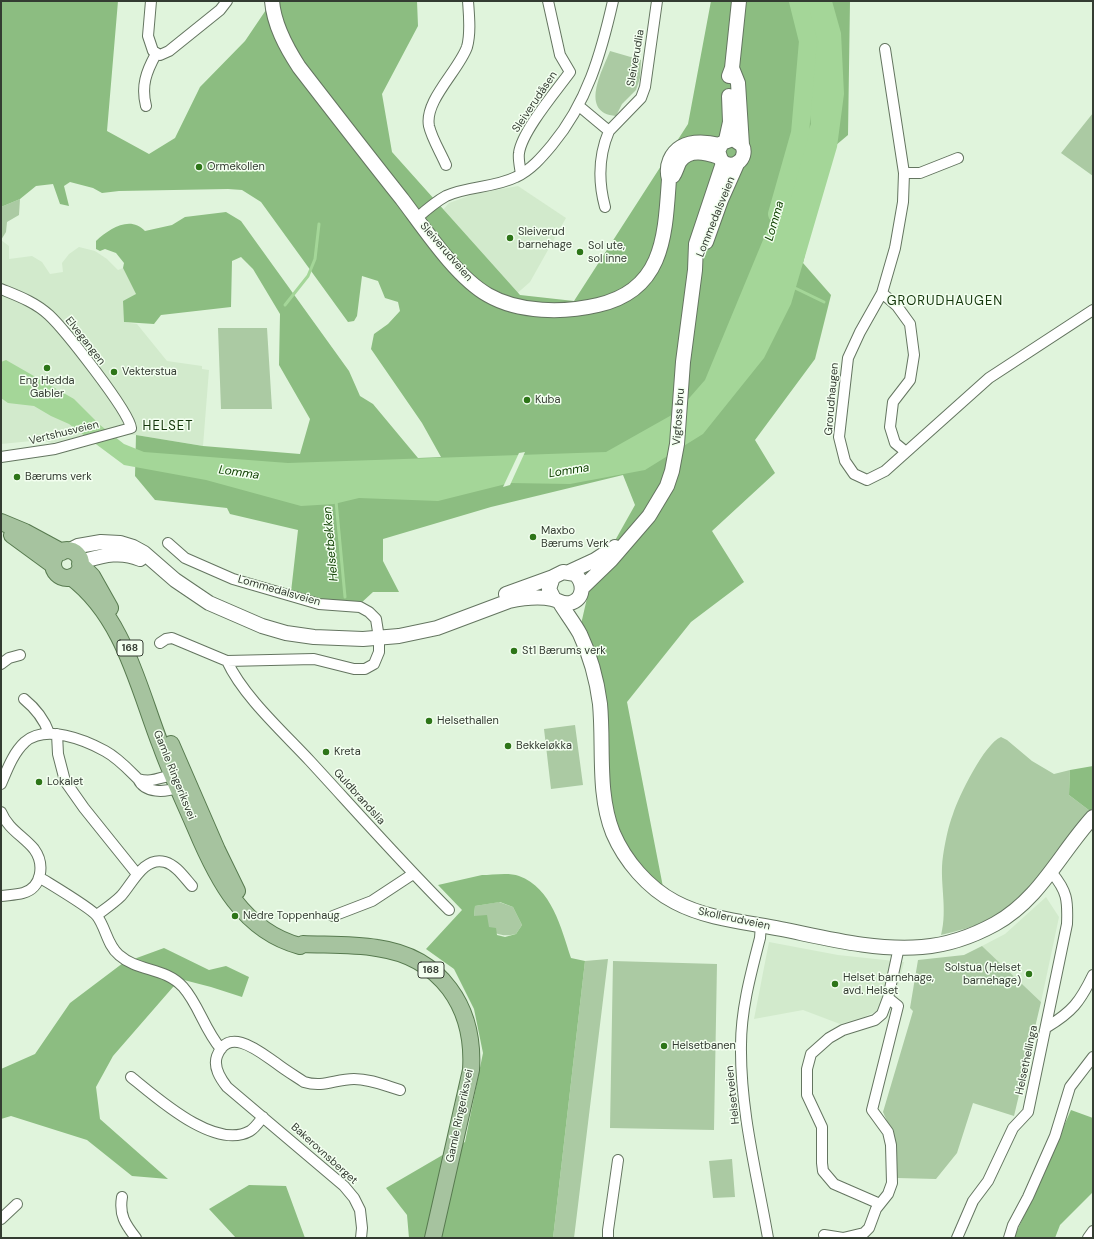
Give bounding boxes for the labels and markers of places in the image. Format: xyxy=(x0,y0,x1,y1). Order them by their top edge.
place label: Ormekollen xyxy=(207,160,265,174)
marker: Ormekollen xyxy=(194,162,204,172)
place label: Sleiverud barnehage xyxy=(518,225,572,251)
marker: Sleiverud barnehage xyxy=(505,233,515,243)
place label: Sol ute, sol inne xyxy=(588,239,627,265)
marker: Sol ute, sol inne xyxy=(575,247,585,257)
marker: Eng Hedda Gabler xyxy=(42,363,52,373)
place label: Vekterstua xyxy=(122,365,177,379)
marker: Vekterstua xyxy=(109,367,119,377)
place label: Eng Hedda Gabler xyxy=(19,374,75,400)
place label: Kuba xyxy=(535,393,560,407)
marker: Kuba xyxy=(522,395,532,405)
place label: Bærums verk xyxy=(25,470,92,484)
marker: Bærums verk xyxy=(12,472,22,482)
place label: Maxbo Bærums Verk xyxy=(541,524,609,550)
marker: Maxbo Bærums Verk xyxy=(528,532,538,542)
place label: St1 Bærums verk xyxy=(522,644,606,658)
marker: St1 Bærums verk xyxy=(509,646,519,656)
place label: Helsethallen xyxy=(437,714,499,728)
marker: Helsethallen xyxy=(424,716,434,726)
place label: Bekkeløkka xyxy=(516,739,572,753)
marker: Bekkeløkka xyxy=(503,741,513,751)
place label: Kreta xyxy=(334,745,361,759)
marker: Kreta xyxy=(321,747,331,757)
place label: Lokalet xyxy=(47,775,83,789)
marker: Lokalet xyxy=(34,777,44,787)
place label: Nedre Toppenhaug xyxy=(243,909,340,923)
marker: Nedre Toppenhaug xyxy=(230,911,240,921)
place label: Solstua (Helset barnehage) xyxy=(945,961,1021,987)
marker: Solstua (Helset barnehage) xyxy=(1024,969,1034,979)
place label: Helset barnehage, avd. Helset xyxy=(843,971,934,997)
marker: Helset barnehage, avd. Helset xyxy=(830,979,840,989)
place label: Helsetbanen xyxy=(672,1039,736,1053)
marker: Helsetbanen xyxy=(659,1041,669,1051)

